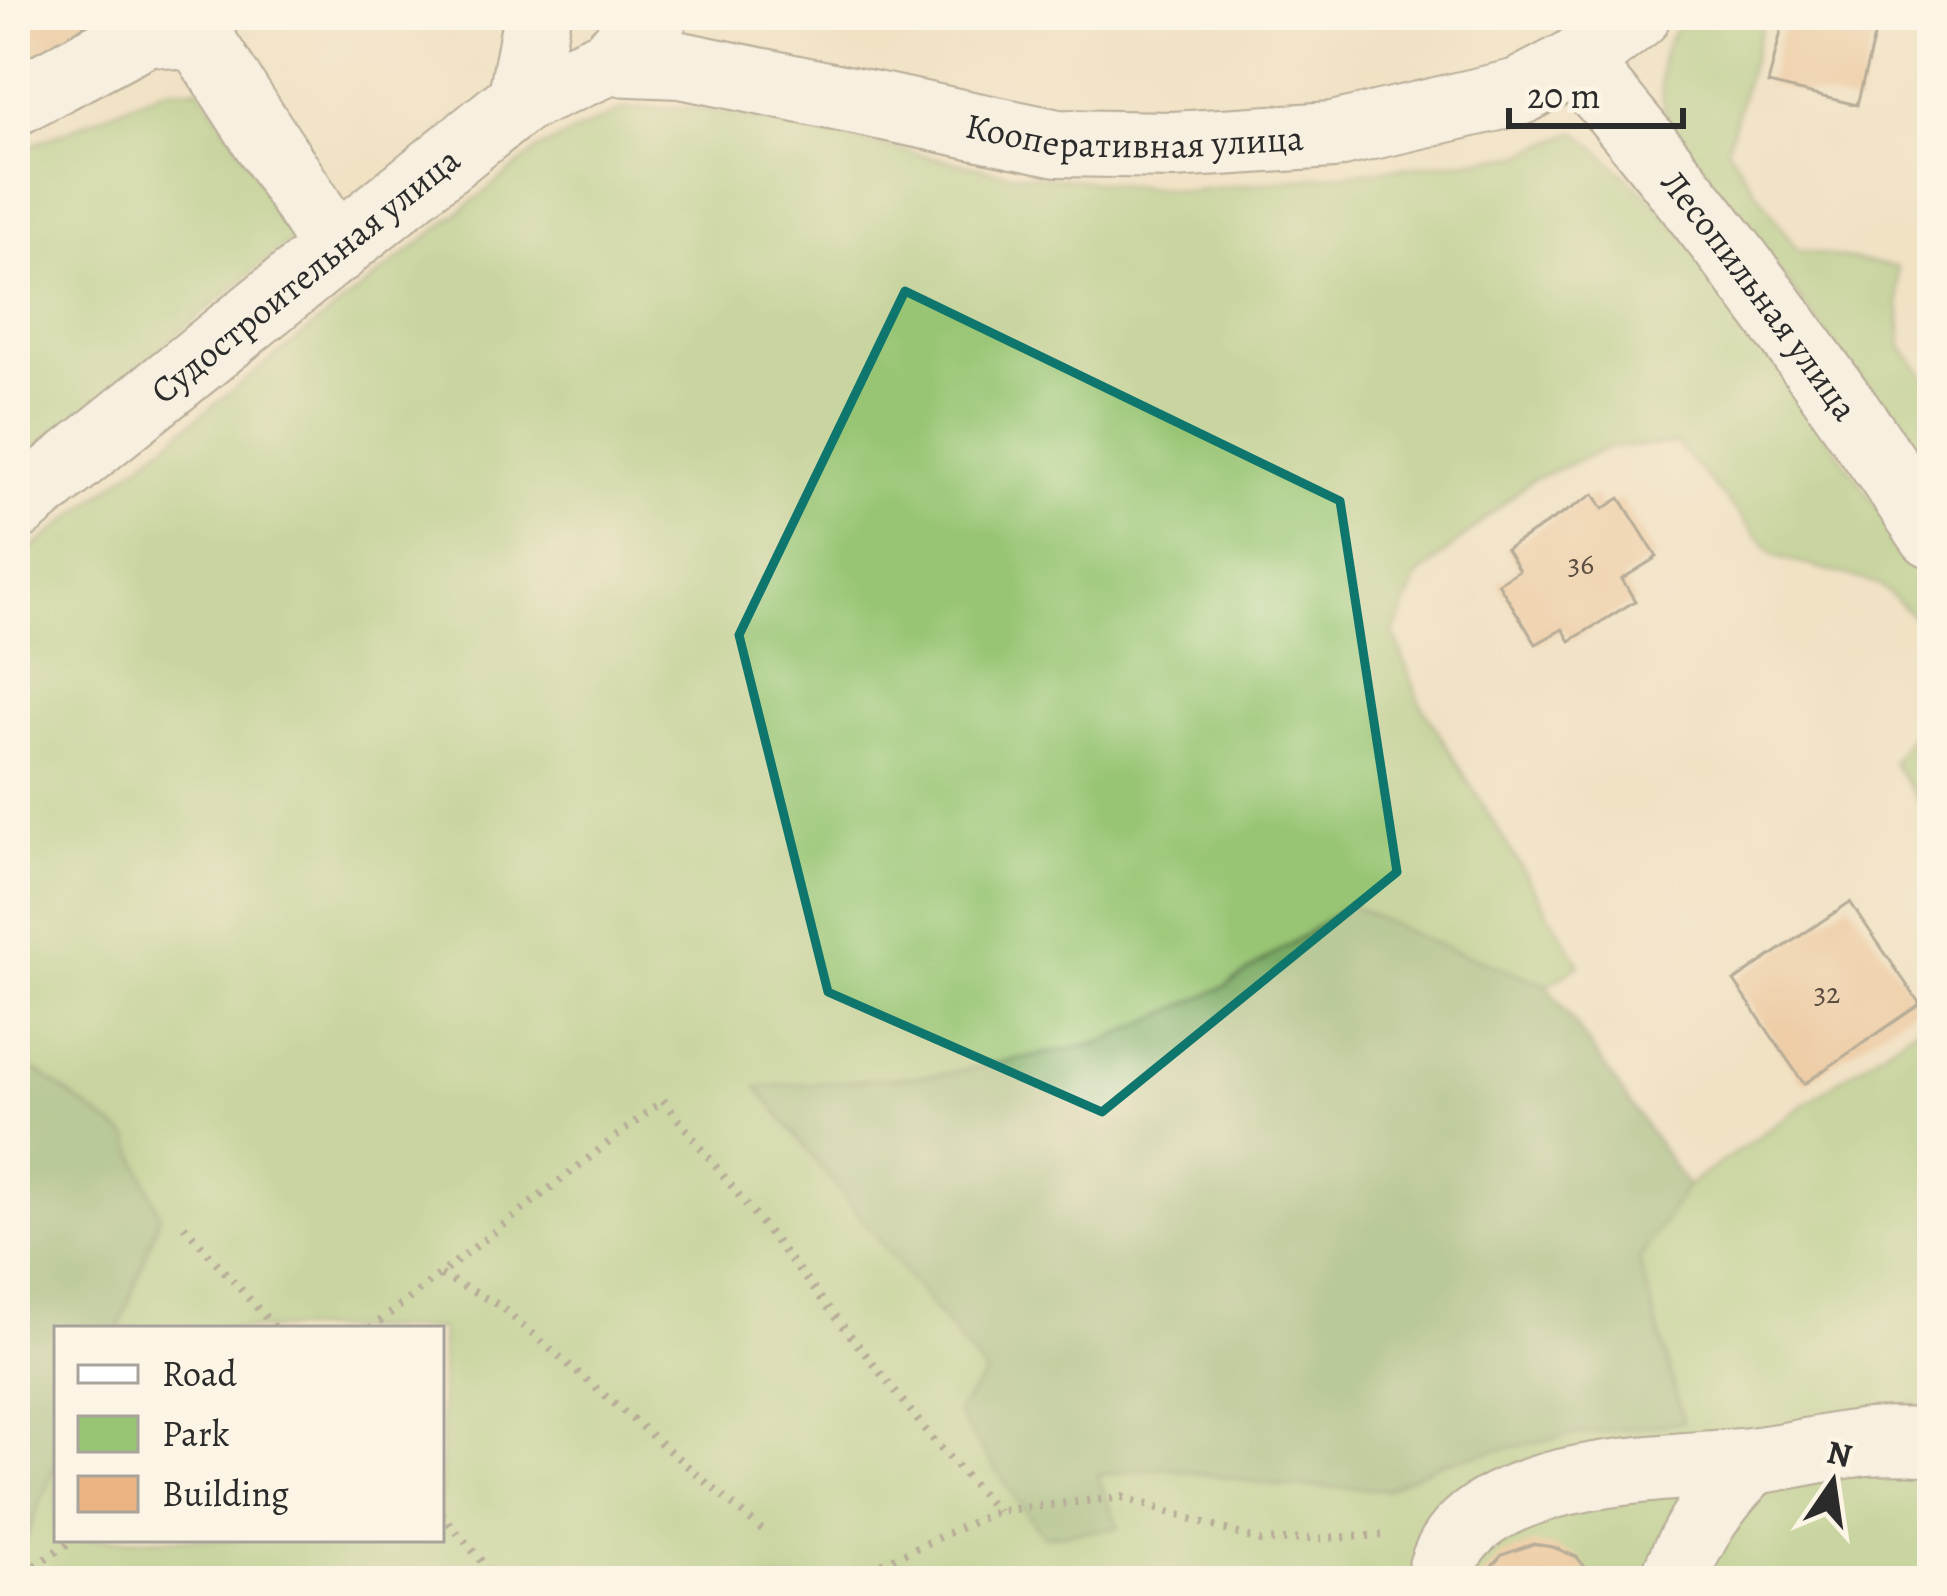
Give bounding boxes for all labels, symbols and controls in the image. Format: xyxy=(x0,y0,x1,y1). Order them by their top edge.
scale bar xyxy=(1509,54,1683,128)
text: 20 m xyxy=(1527,71,1600,120)
street label: Кооперативная улица xyxy=(961,100,1305,170)
street label: Судостроительная улица xyxy=(140,135,470,414)
street label: Лесопильная улица xyxy=(1650,159,1870,430)
house number: 36 xyxy=(1568,544,1594,584)
house number: 32 xyxy=(1814,973,1840,1013)
legend xyxy=(54,1326,444,1542)
text: Road xyxy=(162,1349,238,1398)
text: Park xyxy=(162,1409,230,1458)
north arrow xyxy=(1773,1422,1893,1542)
text: N xyxy=(1823,1429,1856,1478)
text: Building xyxy=(162,1469,289,1518)

